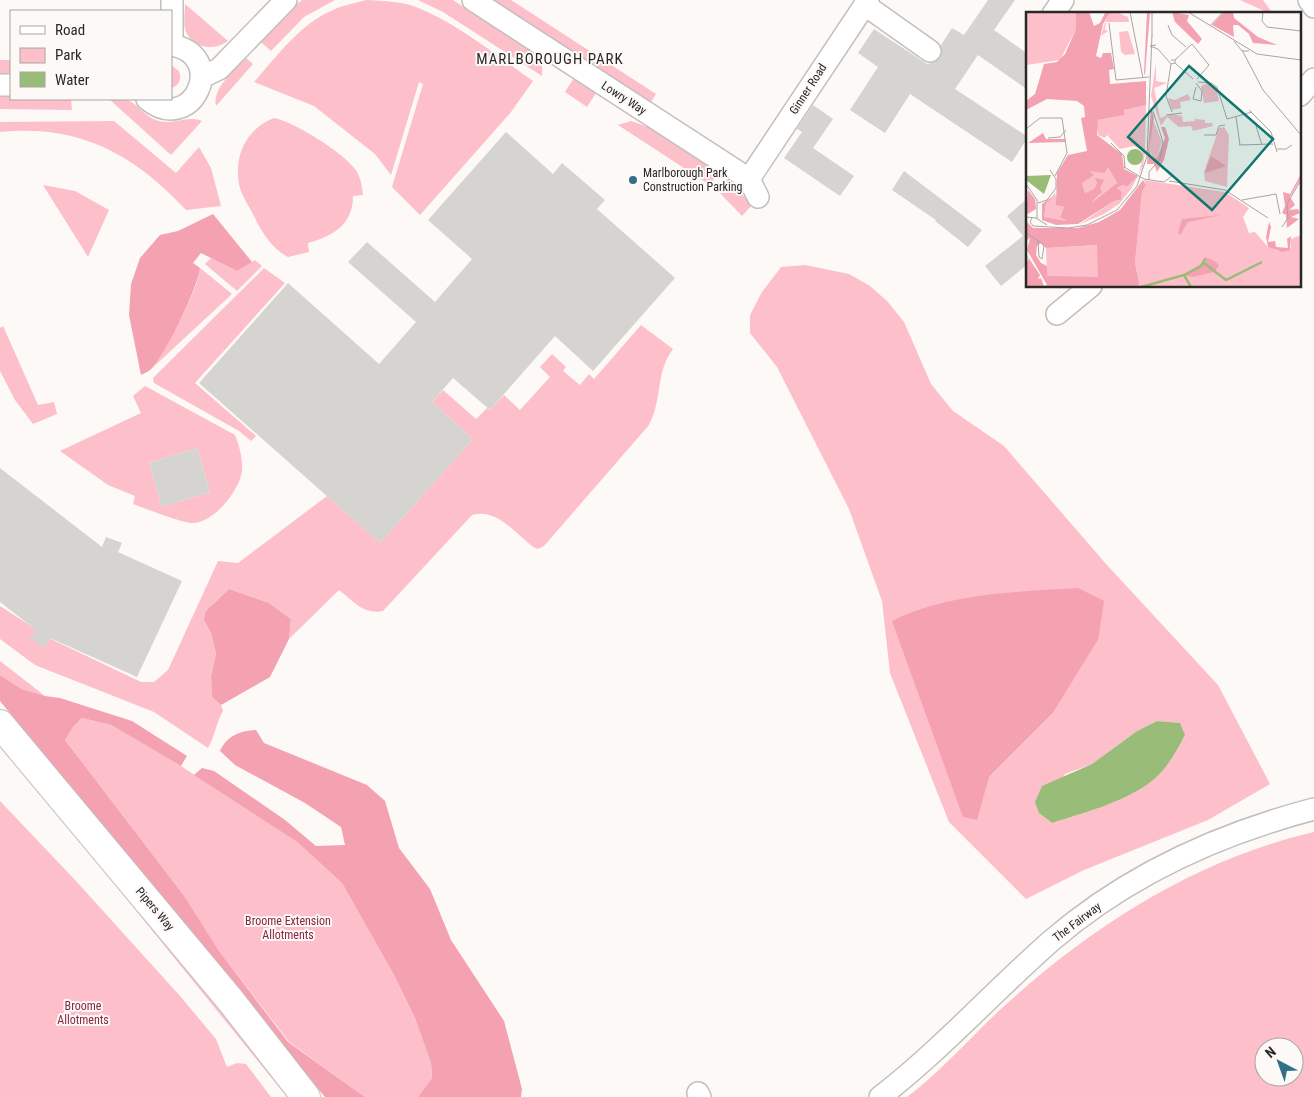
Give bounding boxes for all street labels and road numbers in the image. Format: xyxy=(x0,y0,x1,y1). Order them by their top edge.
street label: Ginner Road xyxy=(786,61,830,117)
street label: Lowry Way xyxy=(599,78,649,118)
street label: Pipers Way xyxy=(133,884,177,934)
street label: The Fairway xyxy=(1050,899,1104,945)

